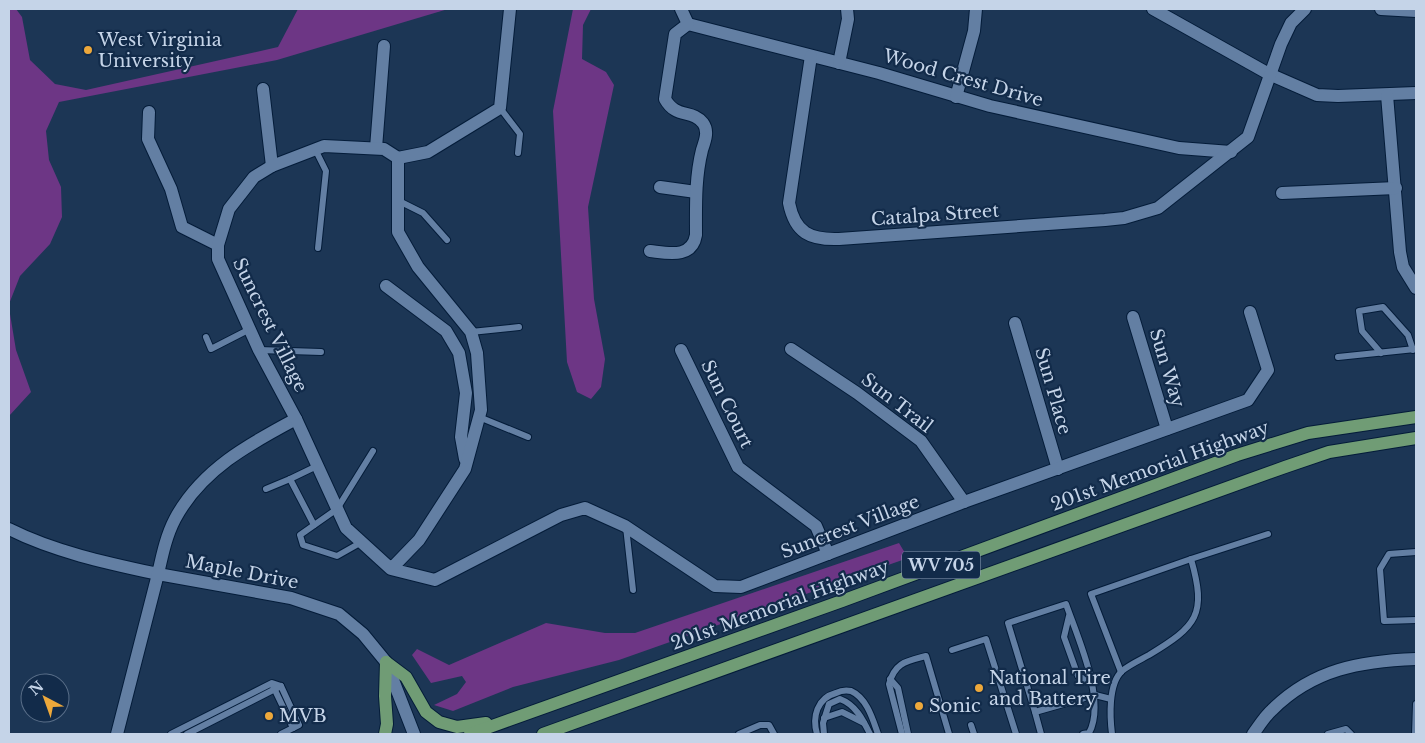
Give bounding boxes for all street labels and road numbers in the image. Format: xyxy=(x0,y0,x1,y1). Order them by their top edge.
street label: Wood Crest Drive xyxy=(880,44,1046,111)
street label: Catalpa Street xyxy=(870,200,1000,230)
street label: Suncrest Village xyxy=(228,254,312,396)
street label: Sun Way xyxy=(1145,326,1190,411)
street label: Sun Place xyxy=(1030,345,1076,437)
street label: Sun Court xyxy=(696,357,758,452)
street label: Sun Trail xyxy=(857,368,937,438)
street label: 201st Memorial Highway xyxy=(1048,416,1272,516)
street label: Suncrest Village xyxy=(778,490,922,564)
street label: Maple Drive xyxy=(184,550,300,594)
road number: WV 705 xyxy=(902,552,980,578)
street label: 201st Memorial Highway xyxy=(668,555,892,655)

